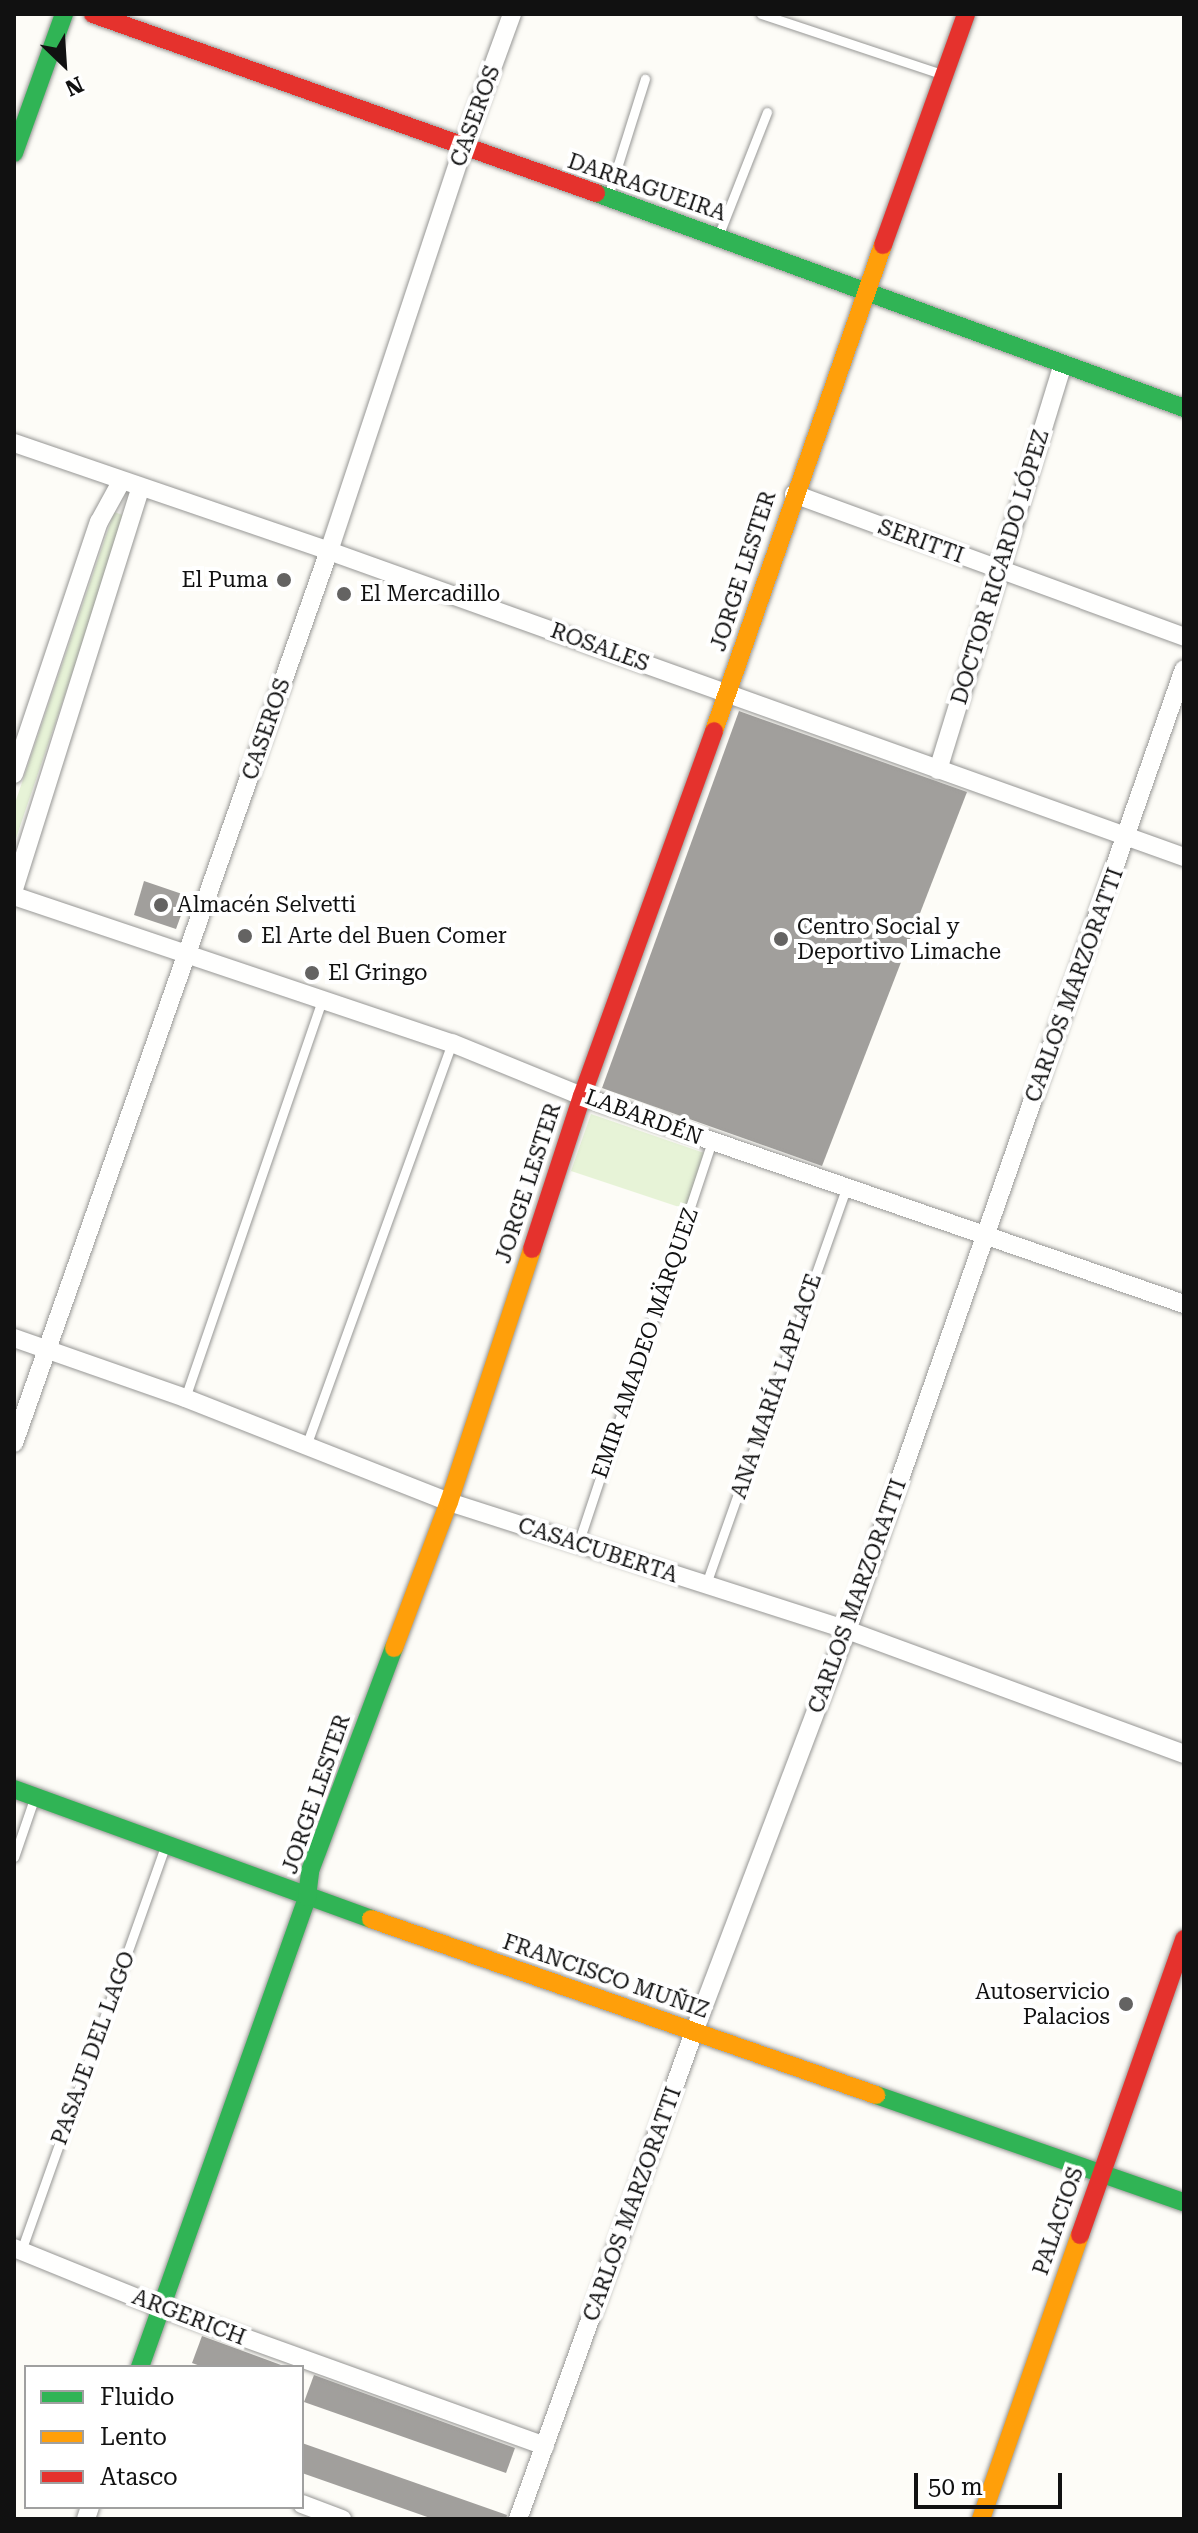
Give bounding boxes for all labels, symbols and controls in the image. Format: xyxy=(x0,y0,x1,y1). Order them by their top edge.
north arrow xyxy=(24,24,104,104)
street label: CASEROS xyxy=(445,62,505,170)
text: N xyxy=(61,71,87,101)
street label: DARRAGUEIRA xyxy=(564,148,730,226)
street label: DOCTOR RICARDO LÓPEZ xyxy=(946,426,1054,708)
street label: JORGE LESTER xyxy=(705,488,781,654)
street label: SERITTI xyxy=(875,513,967,569)
place label: El Puma xyxy=(181,567,268,593)
marker: El Puma xyxy=(275,571,293,589)
place label: El Mercadillo xyxy=(360,581,500,607)
marker: El Mercadillo xyxy=(335,585,353,603)
street label: ROSALES xyxy=(547,617,653,677)
street label: CASEROS xyxy=(236,675,296,783)
street label: CARLOS MARZORATTI xyxy=(1019,864,1129,1106)
place label: Almacén Selvetti xyxy=(177,892,356,918)
marker: Almacén Selvetti xyxy=(152,896,170,914)
place label: Centro Social y Deportivo Limache xyxy=(797,913,1001,964)
place label: El Arte del Buen Comer xyxy=(261,923,507,949)
marker: El Arte del Buen Comer xyxy=(236,927,254,945)
marker: Centro Social y Deportivo Limache xyxy=(772,930,790,948)
place label: El Gringo xyxy=(328,960,427,986)
marker: El Gringo xyxy=(303,964,321,982)
street label: LABARDÉN xyxy=(582,1084,706,1150)
street label: JORGE LESTER xyxy=(490,1100,566,1266)
street label: EMIR AMADEO MÄRQUEZ xyxy=(586,1204,704,1482)
street label: ANA MARÍA LAPLACE xyxy=(725,1270,827,1502)
street label: CARLOS MARZORATTI xyxy=(802,1475,912,1717)
street label: CASACUBERTA xyxy=(515,1512,681,1588)
street label: JORGE LESTER xyxy=(276,1711,356,1877)
street label: FRANCISCO MUÑIZ xyxy=(499,1928,713,2024)
street label: PASAJE DEL LAGO xyxy=(46,1948,140,2148)
place label: Autoservicio Palacios xyxy=(975,1978,1110,2030)
marker: Autoservicio Palacios xyxy=(1117,1995,1135,2013)
street label: CARLOS MARZORATTI xyxy=(577,2083,687,2325)
street label: PALACIOS xyxy=(1027,2164,1089,2278)
street label: ARGERICH xyxy=(129,2283,249,2351)
legend xyxy=(24,2365,304,2509)
text: Fluido xyxy=(100,2383,175,2411)
text: Lento xyxy=(100,2423,167,2451)
scale bar xyxy=(918,2457,1066,2507)
text: Atasco xyxy=(100,2463,178,2491)
text: 50 m xyxy=(928,2473,983,2501)

